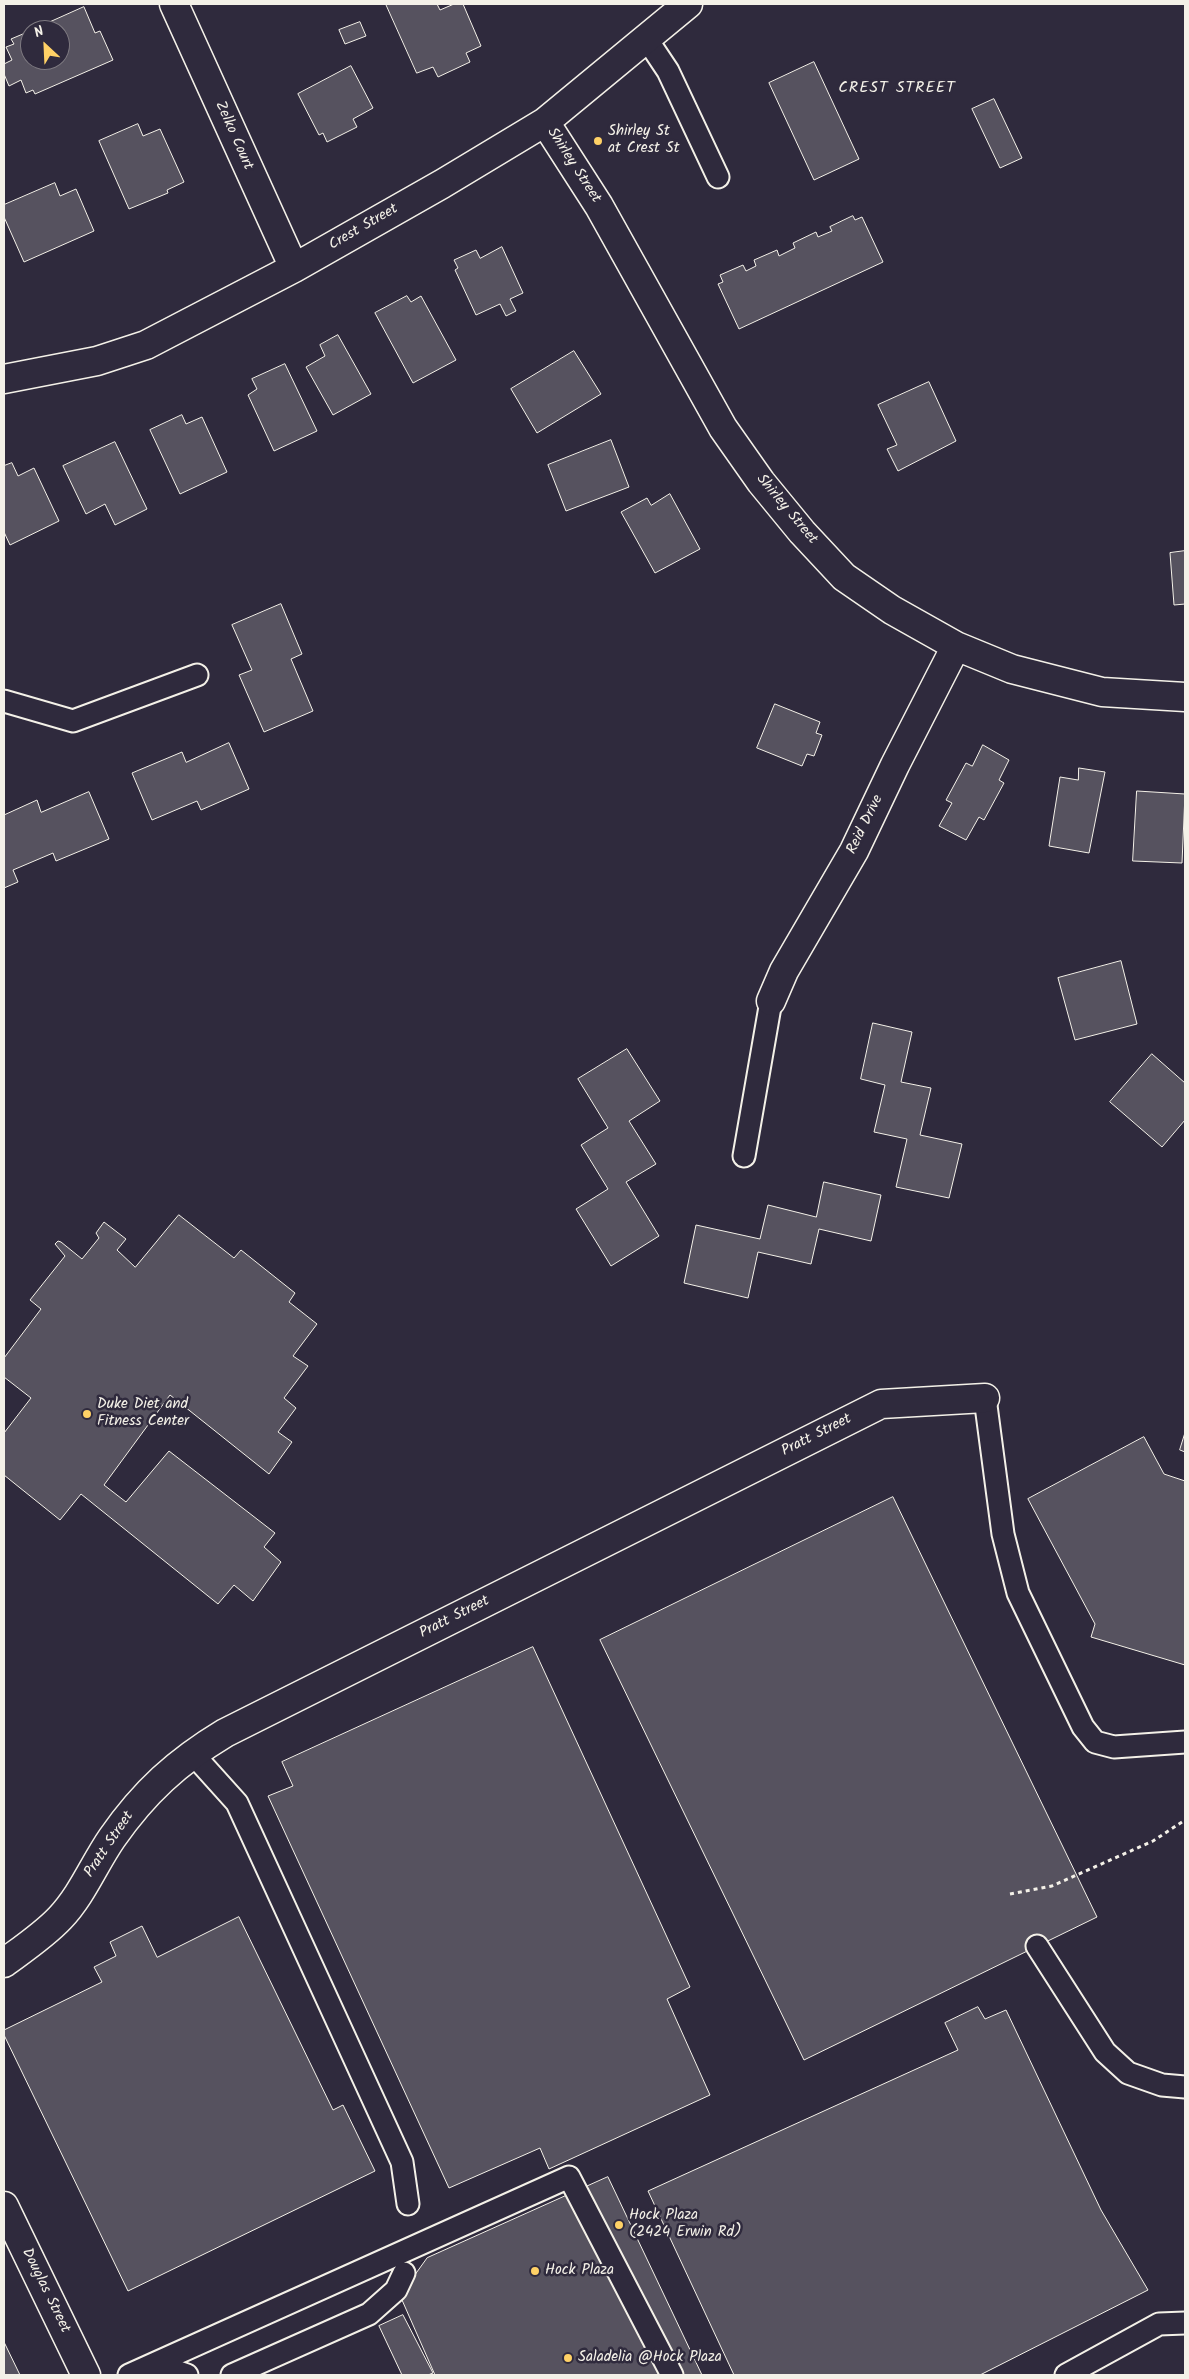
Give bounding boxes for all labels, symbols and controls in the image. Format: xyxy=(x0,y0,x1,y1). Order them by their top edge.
north arrow xyxy=(20,20,70,70)
text: N xyxy=(30,20,48,44)
district label: CREST STREET xyxy=(837,79,957,99)
street label: Zelko Court xyxy=(210,99,256,173)
place label: Shirley St at Crest St xyxy=(608,123,680,158)
street label: Shirley Street xyxy=(542,125,604,207)
marker: Shirley St at Crest St xyxy=(592,135,604,147)
street label: Crest Street xyxy=(326,201,402,255)
street label: Shirley Street xyxy=(751,471,821,549)
street label: Reid Drive xyxy=(844,792,888,858)
place label: Duke Diet and Fitness Center xyxy=(97,1396,189,1431)
marker: Duke Diet and Fitness Center xyxy=(81,1408,93,1420)
street label: Pratt Street xyxy=(779,1411,855,1461)
street label: Pratt Street xyxy=(417,1593,493,1643)
street label: Pratt Street xyxy=(81,1809,139,1881)
place label: Hock Plaza (2424 Erwin Rd) xyxy=(629,2207,741,2242)
marker: Hock Plaza (2424 Erwin Rd) xyxy=(613,2219,625,2231)
street label: Douglas Street xyxy=(17,2246,73,2336)
place label: Hock Plaza xyxy=(545,2262,614,2280)
marker: Hock Plaza xyxy=(529,2265,541,2277)
place label: Saladelia @Hock Plaza xyxy=(578,2349,722,2367)
marker: Saladelia @Hock Plaza xyxy=(562,2352,574,2364)

